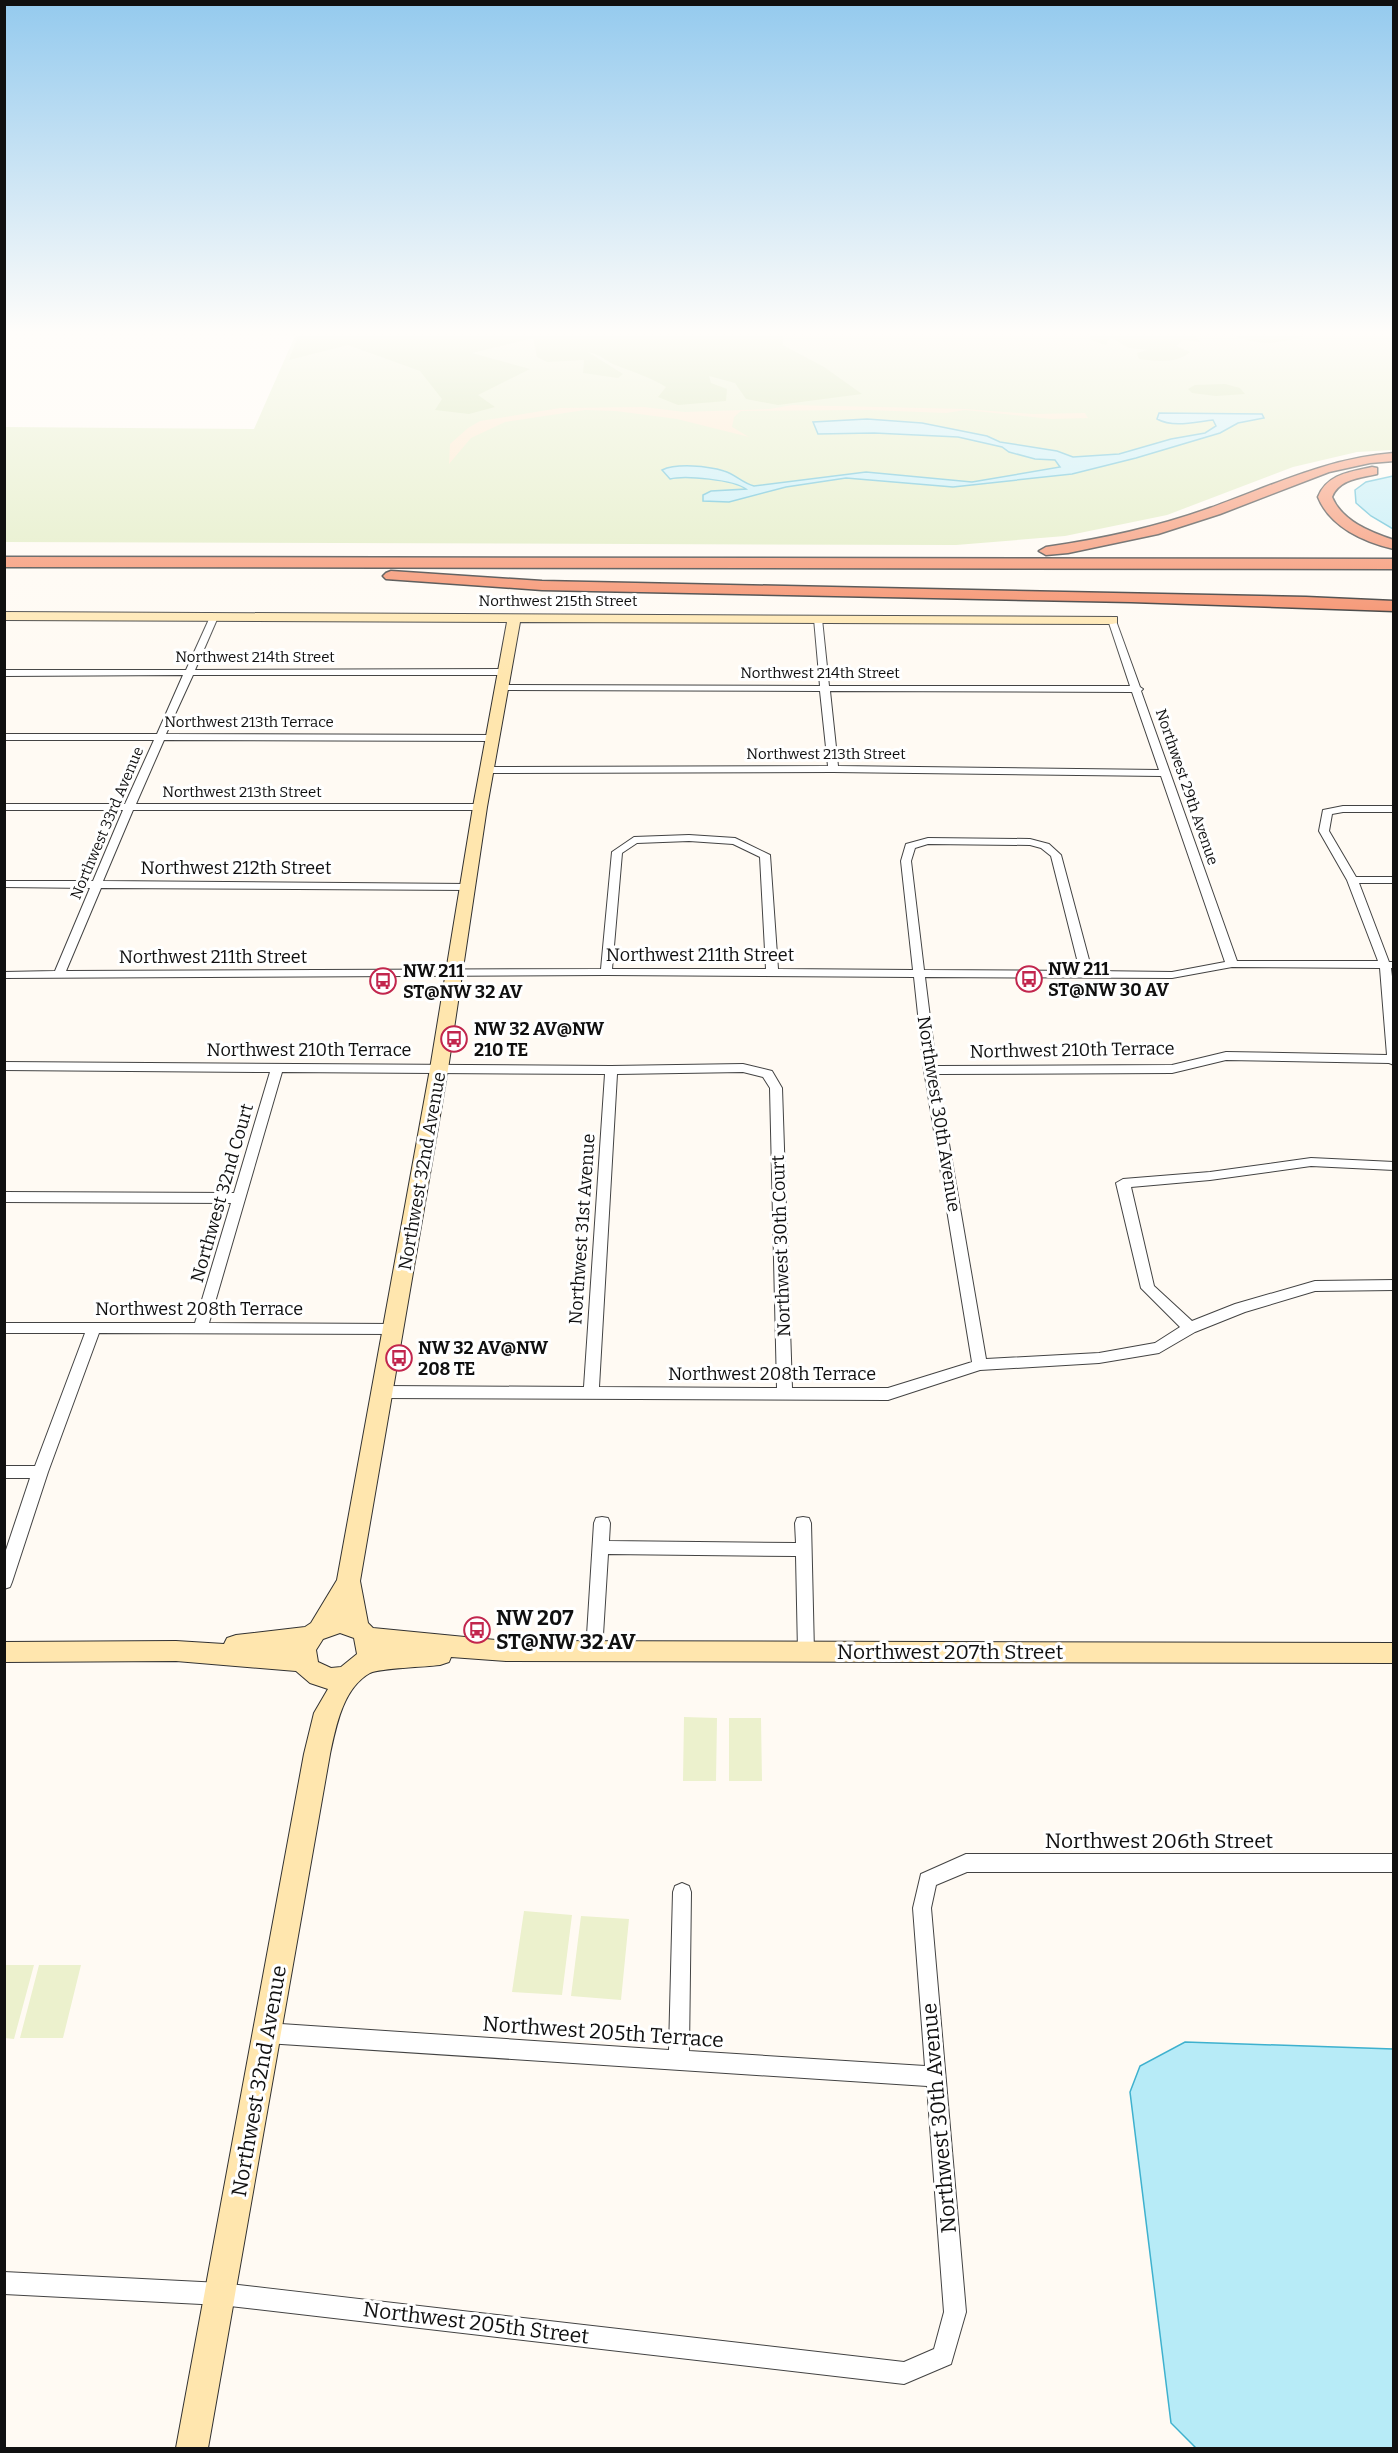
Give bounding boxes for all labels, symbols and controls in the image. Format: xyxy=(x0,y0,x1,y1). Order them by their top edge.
street label: Northwest 215th Street xyxy=(479,592,638,610)
street label: Northwest 214th Street xyxy=(175,648,335,666)
street label: Northwest 214th Street xyxy=(740,664,900,682)
street label: Northwest 29th Avenue xyxy=(1152,707,1222,867)
street label: Northwest 213th Terrace xyxy=(164,713,334,731)
street label: Northwest 33rd Avenue xyxy=(67,744,147,902)
street label: Northwest 213th Street xyxy=(746,745,906,763)
street label: Northwest 213th Street xyxy=(162,783,322,801)
street label: Northwest 212th Street xyxy=(141,857,332,879)
street label: Northwest 211th Street xyxy=(606,944,795,966)
street label: Northwest 211th Street xyxy=(119,946,308,968)
place label: NW 211 ST@NW 30 AV xyxy=(1048,958,1169,1001)
place label: NW 211 ST@NW 32 AV xyxy=(403,960,523,1003)
bus stop icon: NW 211 ST@NW 30 AV xyxy=(1014,964,1044,994)
bus stop icon: NW 211 ST@NW 32 AV xyxy=(368,966,398,996)
street label: Northwest 30th Avenue xyxy=(913,1014,965,1214)
place label: NW 32 AV@NW 210 TE xyxy=(474,1018,605,1061)
bus stop icon: NW 32 AV@NW 210 TE xyxy=(439,1024,469,1054)
street label: Northwest 210th Terrace xyxy=(969,1037,1175,1063)
street label: Northwest 210th Terrace xyxy=(207,1039,411,1061)
street label: Northwest 32nd Avenue xyxy=(394,1070,450,1272)
street label: Northwest 32nd Court xyxy=(186,1101,258,1285)
street label: Northwest 31st Avenue xyxy=(564,1133,600,1325)
street label: Northwest 30th Court xyxy=(767,1154,795,1337)
street label: Northwest 208th Terrace xyxy=(95,1298,303,1320)
place label: NW 32 AV@NW 208 TE xyxy=(418,1337,549,1380)
bus stop icon: NW 32 AV@NW 208 TE xyxy=(384,1343,414,1373)
street label: Northwest 208th Terrace xyxy=(668,1363,876,1385)
place label: NW 207 ST@NW 32 AV xyxy=(496,1605,636,1655)
bus stop icon: NW 207 ST@NW 32 AV xyxy=(462,1615,492,1645)
street label: Northwest 207th Street xyxy=(837,1639,1064,1665)
street label: Northwest 206th Street xyxy=(1045,1828,1274,1854)
street label: Northwest 32nd Avenue xyxy=(226,1963,292,2199)
street label: Northwest 30th Avenue xyxy=(916,2002,962,2234)
street label: Northwest 205th Terrace xyxy=(482,2011,724,2053)
street label: Northwest 205th Street xyxy=(362,2296,591,2350)

